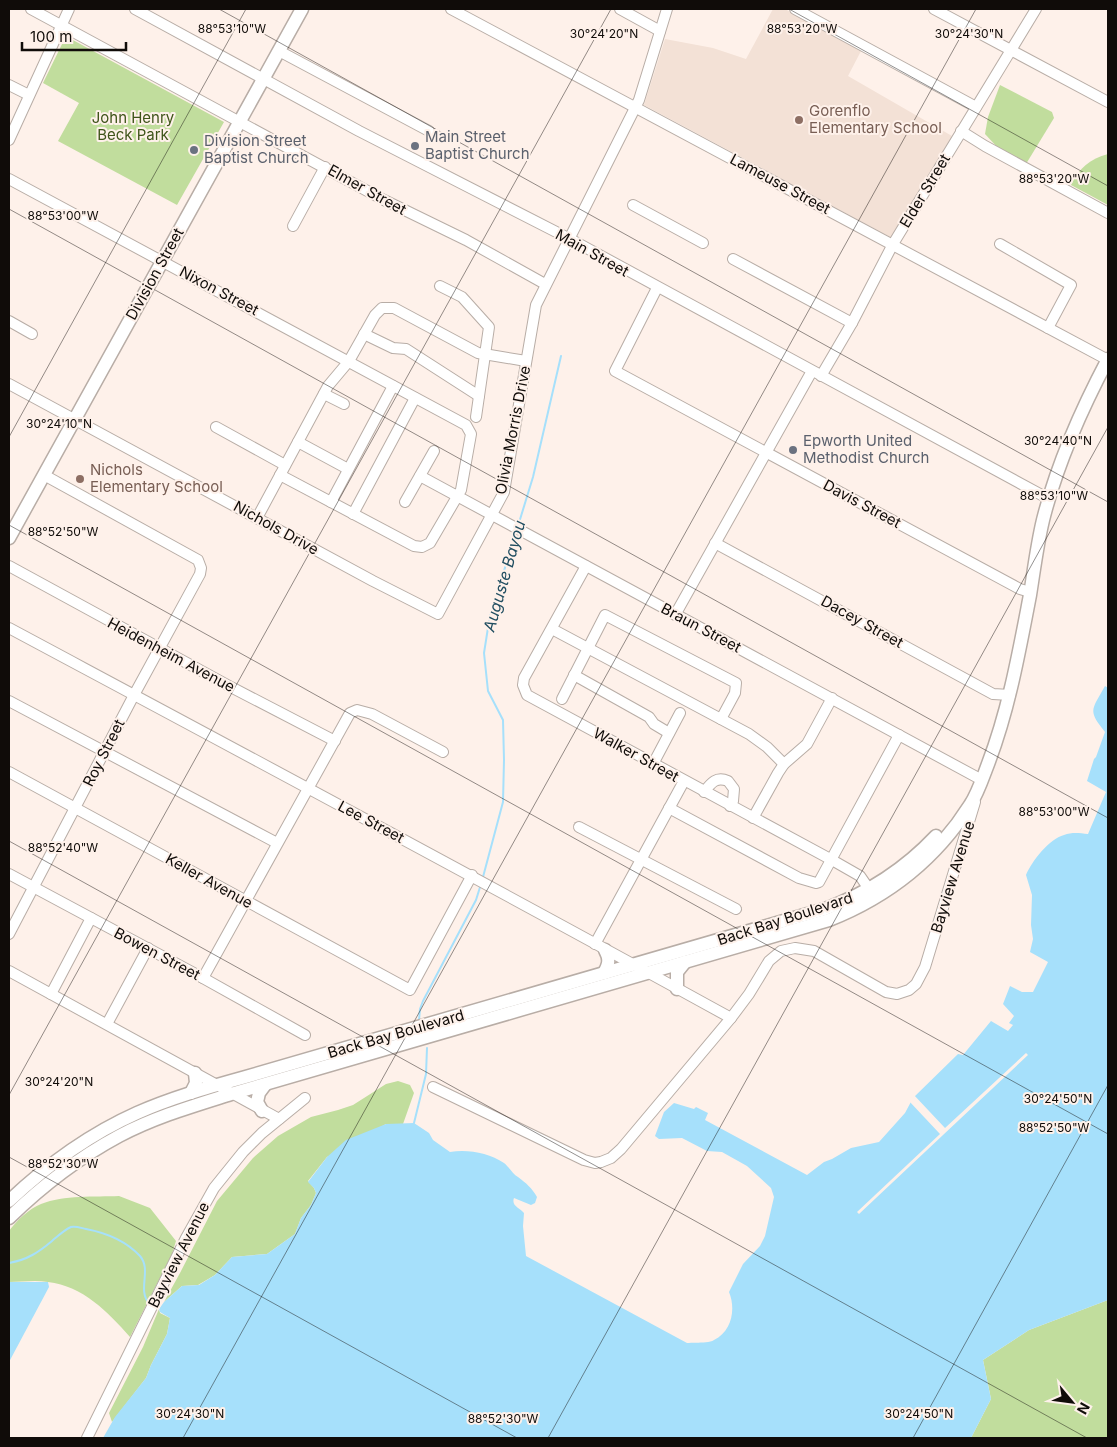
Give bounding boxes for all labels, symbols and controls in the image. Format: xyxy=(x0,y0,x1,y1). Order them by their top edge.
scale bar xyxy=(22,20,126,52)
text: 88°53'10"W xyxy=(198,21,266,36)
text: 88°53'20"W xyxy=(767,21,838,36)
text: 30°24'20"N xyxy=(570,26,638,41)
text: 30°24'30"N xyxy=(935,26,1003,41)
text: 100 m xyxy=(30,27,72,46)
place label: Gorenflo Elementary School xyxy=(809,101,942,137)
park label: John Henry Beck Park xyxy=(92,108,175,144)
marker: Gorenflo Elementary School xyxy=(793,114,805,126)
place label: Main Street Baptist Church xyxy=(425,127,530,163)
place label: Division Street Baptist Church xyxy=(204,131,309,167)
marker: Main Street Baptist Church xyxy=(409,140,421,152)
marker: Division Street Baptist Church xyxy=(188,144,200,156)
street label: Lameuse Street xyxy=(727,149,834,218)
street label: Elder Street xyxy=(895,150,954,231)
street label: Elmer Street xyxy=(325,160,410,219)
text: 88°53'20"W xyxy=(1019,171,1090,186)
text: 88°53'00"W xyxy=(28,208,99,223)
street label: Division Street xyxy=(121,224,188,323)
street label: Main Street xyxy=(552,225,632,281)
street label: Nixon Street xyxy=(176,262,262,319)
street label: Olivia Morris Drive xyxy=(491,364,534,496)
text: 30°24'10"N xyxy=(26,416,92,431)
place label: Epworth United Methodist Church xyxy=(803,431,929,467)
text: 30°24'40"N xyxy=(1024,433,1092,448)
marker: Epworth United Methodist Church xyxy=(787,444,799,456)
place label: Nichols Elementary School xyxy=(90,460,223,496)
marker: Nichols Elementary School xyxy=(74,473,86,485)
street label: Davis Street xyxy=(820,475,905,532)
text: 88°53'10"W xyxy=(1020,488,1088,503)
street label: Nichols Drive xyxy=(230,496,322,559)
water label: Auguste Bayou xyxy=(478,518,529,635)
text: 88°52'50"W xyxy=(28,524,98,539)
street label: Dacey Street xyxy=(818,591,907,652)
street label: Braun Street xyxy=(658,598,745,657)
street label: Heidenheim Avenue xyxy=(104,613,238,696)
street label: Roy Street xyxy=(78,716,129,790)
street label: Walker Street xyxy=(590,723,682,786)
street label: Lee Street xyxy=(335,796,408,847)
text: 88°53'00"W xyxy=(1019,804,1090,819)
street label: Bayview Avenue xyxy=(926,819,979,935)
text: 88°52'40"W xyxy=(28,840,98,855)
street label: Keller Avenue xyxy=(162,849,256,912)
street label: Back Bay Boulevard xyxy=(715,888,855,949)
street label: Bowen Street xyxy=(111,923,204,984)
street label: Back Bay Boulevard xyxy=(325,1005,466,1062)
text: 30°24'20"N xyxy=(25,1074,93,1089)
text: 30°24'50"N xyxy=(1024,1091,1092,1106)
text: 88°52'50"W xyxy=(1019,1120,1089,1135)
text: 88°52'30"W xyxy=(28,1156,99,1171)
street label: Bayview Avenue xyxy=(144,1199,213,1311)
north arrow xyxy=(1047,1377,1097,1427)
text: N xyxy=(1074,1400,1094,1417)
text: 30°24'30"N xyxy=(156,1406,224,1421)
text: 30°24'50"N xyxy=(885,1406,953,1421)
text: 88°52'30"W xyxy=(468,1411,539,1426)

